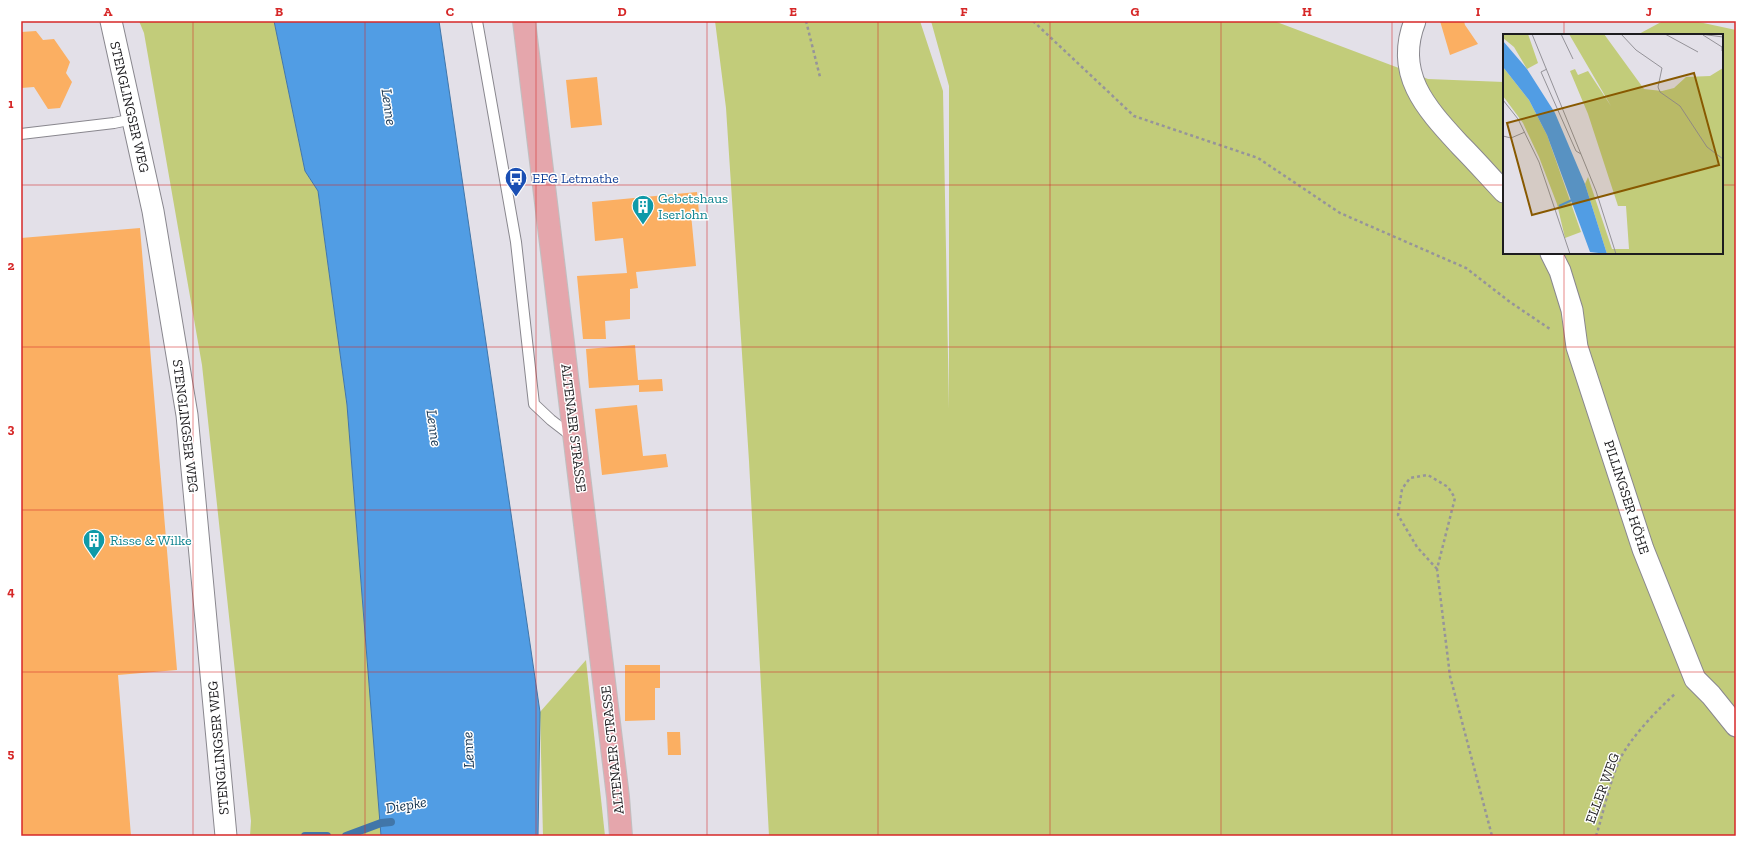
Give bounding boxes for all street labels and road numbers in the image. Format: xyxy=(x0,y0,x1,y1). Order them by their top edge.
street label: STENGLINGSER WEG xyxy=(106,40,153,175)
street label: STENGLINGSER WEG xyxy=(169,358,202,494)
street label: ALTENAER STRASSE xyxy=(557,363,590,493)
street label: PILLINGSER HÖHE xyxy=(1600,438,1653,556)
street label: STENGLINGSER WEG xyxy=(204,680,233,816)
street label: ALTENAER STRASSE xyxy=(597,685,628,815)
street label: ELLER WEG xyxy=(1582,750,1623,826)

